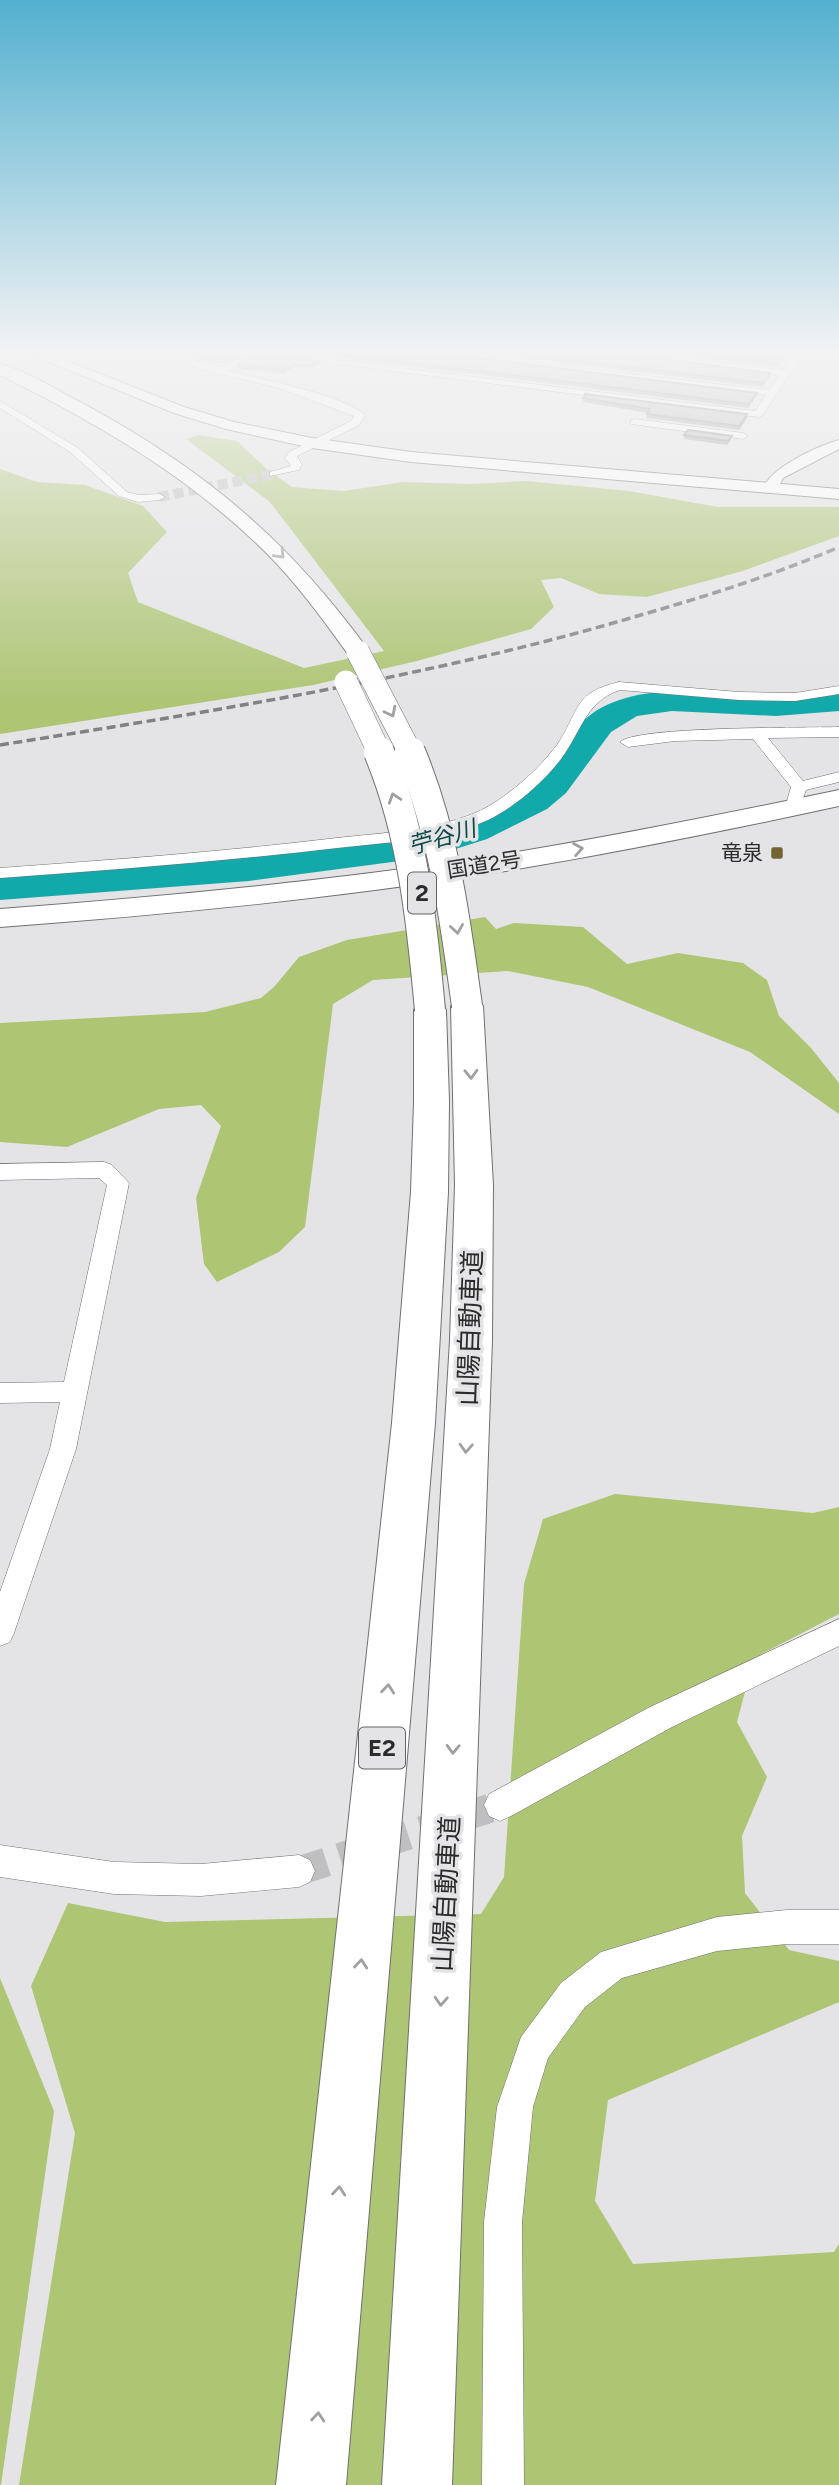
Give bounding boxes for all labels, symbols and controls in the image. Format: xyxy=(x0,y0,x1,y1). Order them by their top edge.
one-way arrow xyxy=(272,546,284,559)
one-way arrow xyxy=(382,705,396,717)
one-way arrow xyxy=(388,792,402,805)
water label: 苧谷川 xyxy=(405,813,482,860)
place label: 竜泉 xyxy=(721,840,763,865)
one-way arrow xyxy=(572,842,584,857)
marker: 竜泉 xyxy=(769,845,785,861)
street label: 国道2号 xyxy=(445,846,523,883)
road number: 2 xyxy=(408,872,436,914)
one-way arrow xyxy=(449,923,464,934)
one-way arrow xyxy=(464,1069,479,1080)
street label: 山陽自動車道 xyxy=(451,1249,489,1407)
one-way arrow xyxy=(459,1443,474,1454)
one-way arrow xyxy=(381,1683,396,1695)
road number: E2 xyxy=(359,1728,405,1768)
one-way arrow xyxy=(446,1744,461,1755)
street label: 山陽自動車道 xyxy=(426,1815,466,1973)
one-way arrow xyxy=(353,1958,368,1969)
one-way arrow xyxy=(434,1995,449,2006)
one-way arrow xyxy=(331,2185,346,2196)
one-way arrow xyxy=(310,2411,325,2422)

